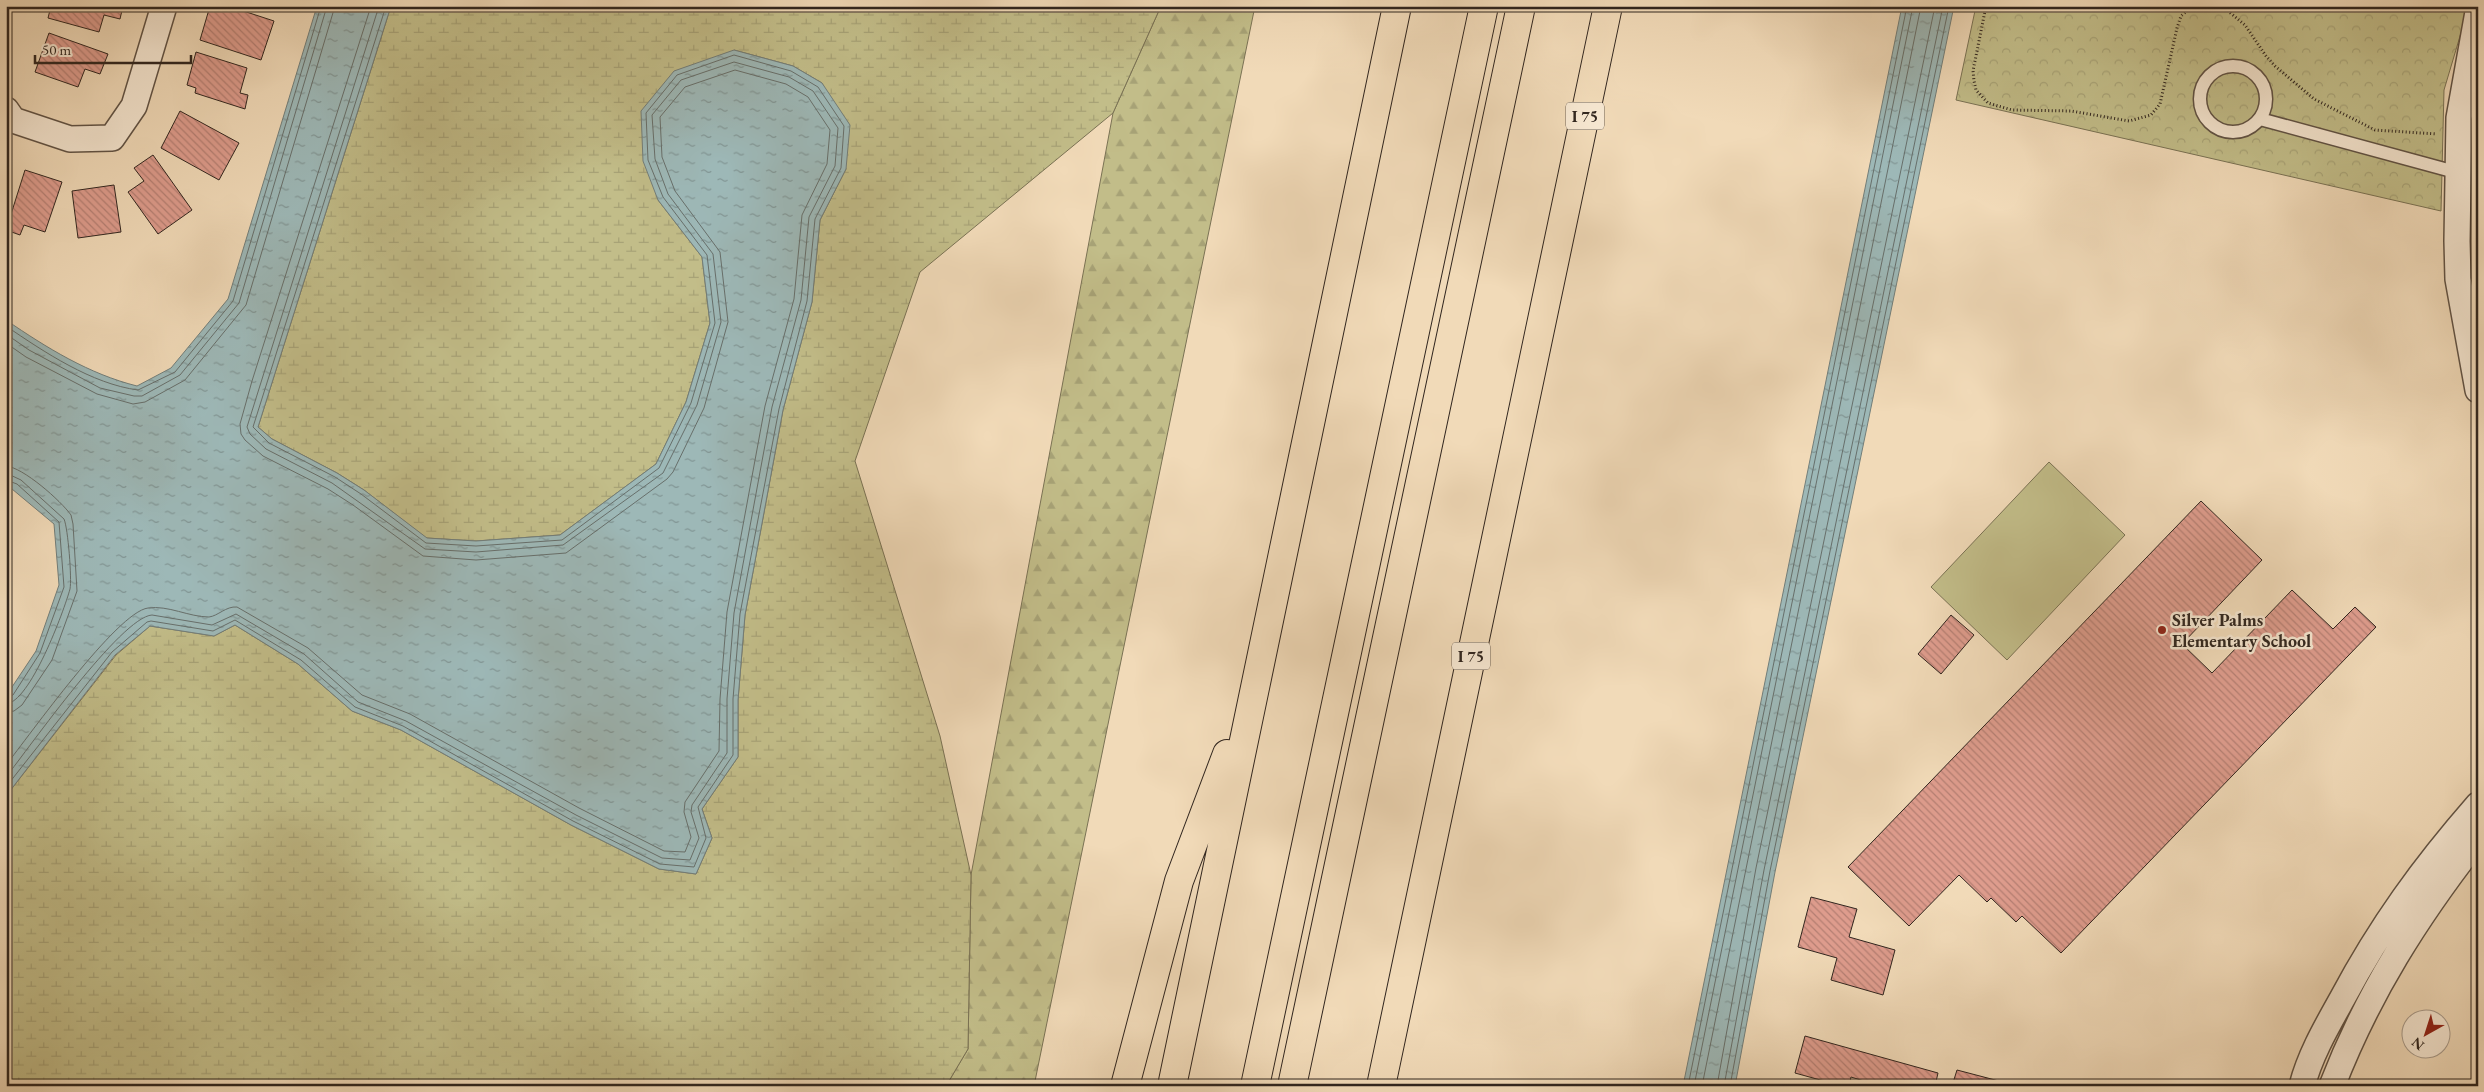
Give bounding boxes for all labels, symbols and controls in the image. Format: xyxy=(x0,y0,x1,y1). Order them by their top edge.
scale bar xyxy=(35,32,191,64)
text: 50 m xyxy=(42,40,71,59)
road number: I 75 xyxy=(1566,102,1604,130)
place label: Silver Palms Elementary School xyxy=(2172,608,2311,652)
marker: Silver Palms Elementary School xyxy=(2156,624,2168,636)
road number: I 75 xyxy=(1452,642,1490,669)
north arrow xyxy=(2402,1010,2452,1060)
text: N xyxy=(2407,1033,2428,1055)

